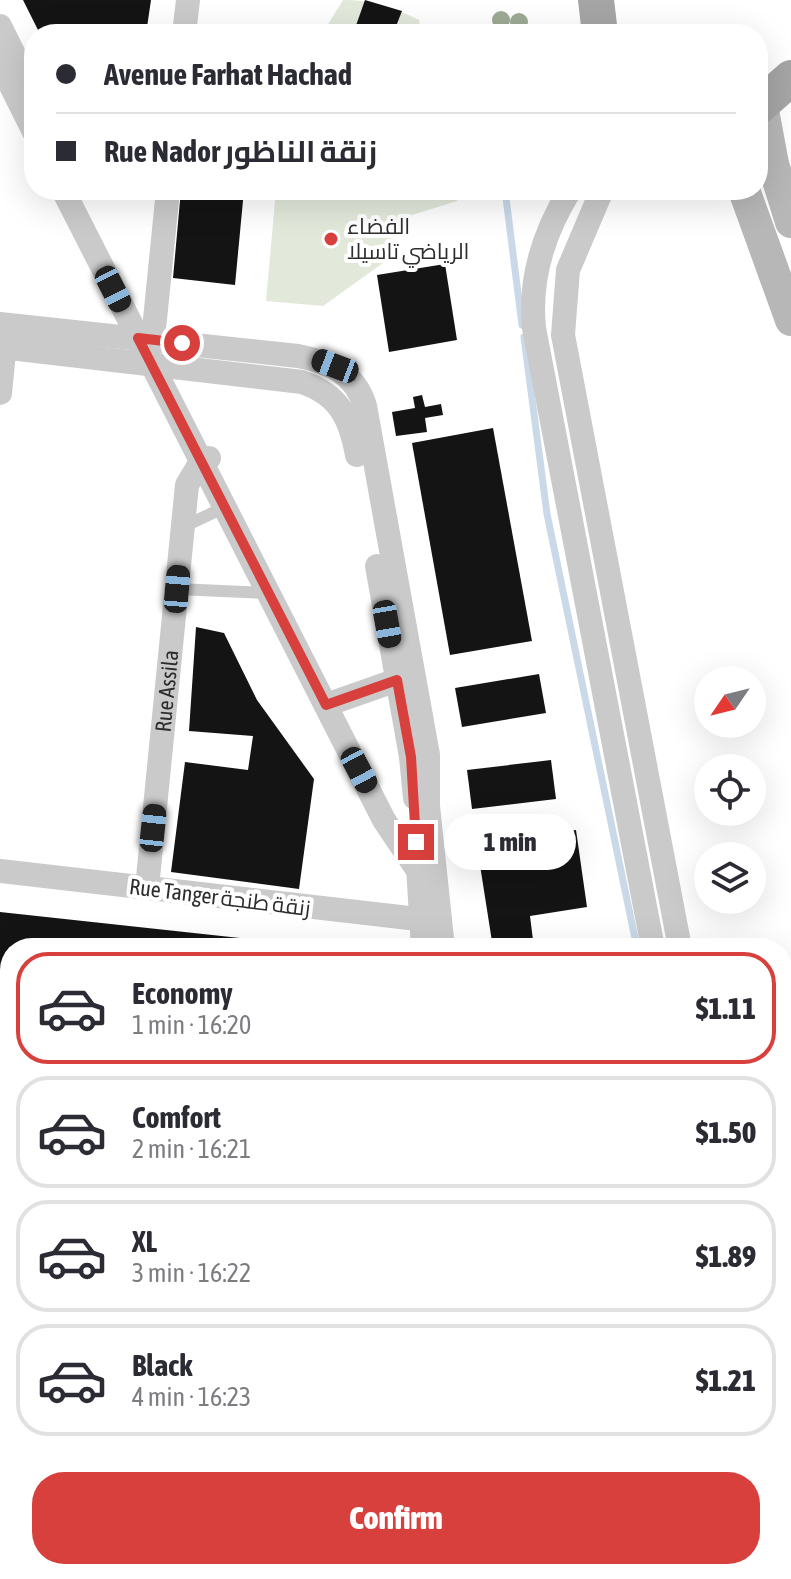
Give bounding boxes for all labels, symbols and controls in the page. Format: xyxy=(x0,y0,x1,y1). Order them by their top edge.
text: Avenue Farhat Hachad xyxy=(104,57,352,91)
text: Rue Nador زنقة الناظور xyxy=(104,134,377,168)
place label: الفضاء الرياضي تاسيلا xyxy=(347,213,469,268)
marker: الفضاء الرياضي تاسيلا xyxy=(322,230,340,248)
car xyxy=(91,262,135,316)
route start xyxy=(164,325,200,361)
car xyxy=(308,346,362,386)
car xyxy=(163,564,191,614)
car xyxy=(371,598,403,650)
street label: Rue Assila xyxy=(150,649,184,733)
north arrow xyxy=(694,666,766,738)
map controls xyxy=(694,666,766,914)
car xyxy=(337,743,381,797)
button: locate xyxy=(694,754,766,826)
car xyxy=(139,803,167,853)
callout: 1 min xyxy=(444,814,576,870)
route end xyxy=(398,824,434,860)
text: 1 min xyxy=(483,827,537,857)
button: layers xyxy=(694,842,766,914)
street label: Rue Tanger زنقة طنجة xyxy=(128,873,312,921)
icon: car xyxy=(36,972,108,1044)
text: Economy xyxy=(132,976,233,1010)
text: $1.11 xyxy=(696,991,756,1025)
text: 1 min · 16:20 xyxy=(132,1010,251,1040)
icon: car xyxy=(36,1096,108,1168)
text: Comfort xyxy=(132,1100,221,1134)
text: $1.50 xyxy=(696,1115,756,1149)
text: 2 min · 16:21 xyxy=(132,1134,251,1164)
icon: car xyxy=(36,1220,108,1292)
text: XL xyxy=(132,1224,157,1258)
text: $1.89 xyxy=(696,1239,756,1273)
text: 3 min · 16:22 xyxy=(132,1258,251,1288)
icon: car xyxy=(36,1344,108,1416)
text: Black xyxy=(132,1348,192,1382)
text: $1.21 xyxy=(696,1363,756,1397)
text: 4 min · 16:23 xyxy=(132,1382,251,1412)
button: Confirm xyxy=(32,1472,760,1564)

